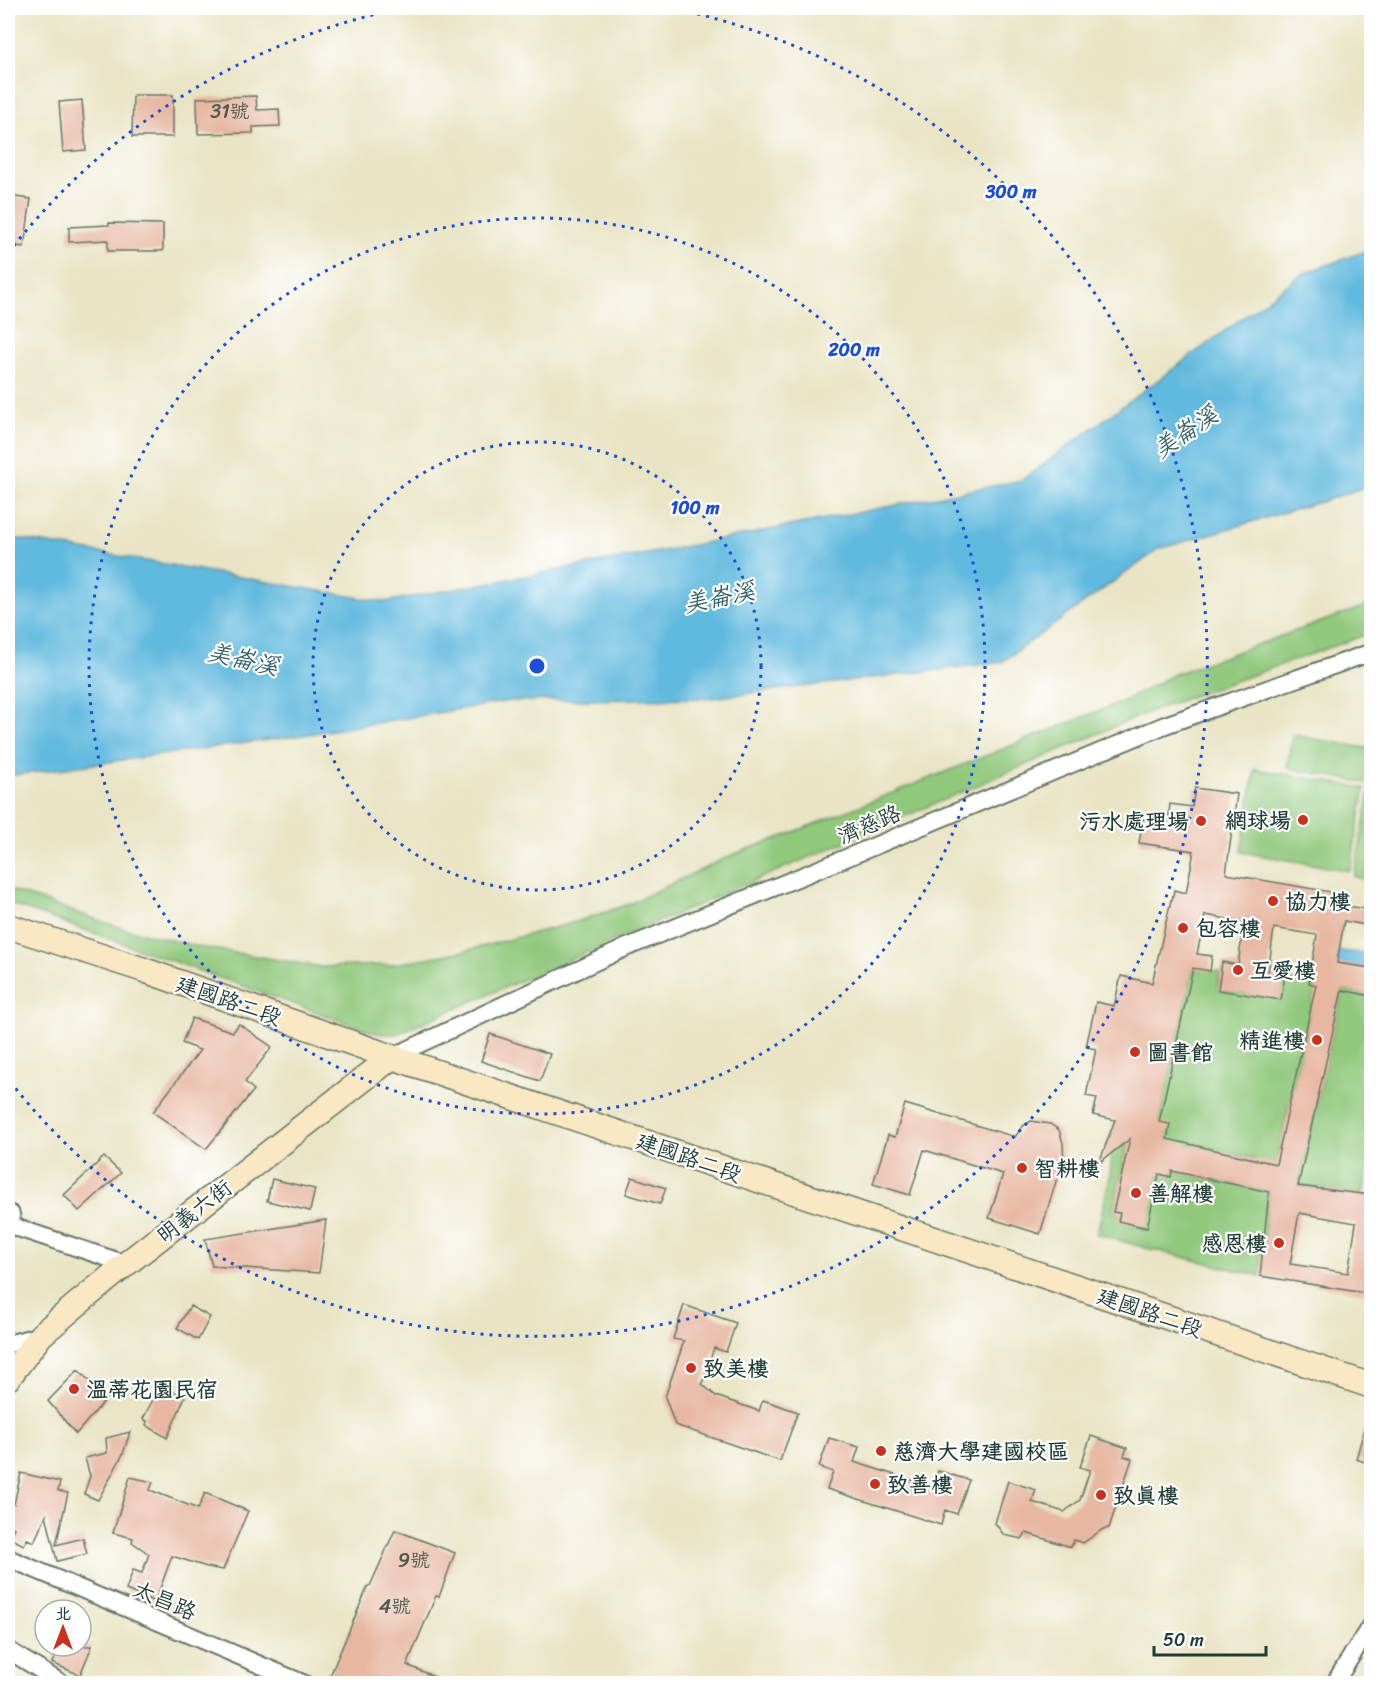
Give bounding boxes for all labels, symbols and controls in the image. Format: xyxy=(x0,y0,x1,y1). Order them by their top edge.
house number: 31號 xyxy=(210,94,250,129)
text: 300 m xyxy=(984,176,1037,208)
text: 200 m xyxy=(827,334,880,366)
water label: 美崙溪 xyxy=(1143,393,1228,470)
text: 100 m xyxy=(671,492,720,524)
water label: 美崙溪 xyxy=(680,569,760,624)
water label: 美崙溪 xyxy=(203,630,285,688)
centre of rings xyxy=(527,656,547,676)
street label: 濟慈路 xyxy=(831,794,907,855)
place label: 網球場 xyxy=(1225,801,1291,840)
place label: 污水處理場 xyxy=(1079,802,1189,841)
marker: 網球場 xyxy=(1296,813,1310,827)
marker: 污水處理場 xyxy=(1194,814,1208,828)
place label: 協力樓 xyxy=(1285,882,1351,921)
marker: 協力樓 xyxy=(1266,894,1280,908)
place label: 包容樓 xyxy=(1195,909,1261,948)
marker: 包容樓 xyxy=(1176,921,1190,935)
place label: 互愛樓 xyxy=(1250,951,1316,990)
marker: 互愛樓 xyxy=(1231,963,1245,977)
street label: 建國路二段 xyxy=(170,964,287,1037)
place label: 精進樓 xyxy=(1239,1021,1305,1060)
place label: 圖書館 xyxy=(1147,1033,1213,1072)
marker: 精進樓 xyxy=(1310,1033,1324,1047)
marker: 圖書館 xyxy=(1128,1045,1142,1059)
street label: 建國路二段 xyxy=(630,1121,747,1194)
place label: 智耕樓 xyxy=(1034,1149,1100,1188)
marker: 智耕樓 xyxy=(1015,1161,1029,1175)
street label: 明義六街 xyxy=(148,1169,241,1254)
place label: 善解樓 xyxy=(1148,1174,1214,1213)
marker: 善解樓 xyxy=(1129,1186,1143,1200)
place label: 感恩樓 xyxy=(1201,1224,1267,1263)
marker: 感恩樓 xyxy=(1272,1236,1286,1250)
street label: 建國路二段 xyxy=(1091,1276,1208,1349)
place label: 致美樓 xyxy=(703,1349,769,1388)
marker: 致美樓 xyxy=(684,1361,698,1375)
place label: 溫蒂花園民宿 xyxy=(86,1370,218,1409)
marker: 溫蒂花園民宿 xyxy=(67,1382,81,1396)
place label: 慈濟大學建國校區 xyxy=(893,1432,1069,1471)
marker: 慈濟大學建國校區 xyxy=(874,1444,888,1458)
place label: 致善樓 xyxy=(887,1465,953,1504)
place label: 致真樓 xyxy=(1113,1476,1179,1515)
marker: 致善樓 xyxy=(868,1477,882,1491)
marker: 致真樓 xyxy=(1094,1488,1108,1502)
house number: 9號 xyxy=(398,1543,430,1578)
street label: 太昌路 xyxy=(127,1570,203,1631)
house number: 4號 xyxy=(379,1589,411,1624)
north arrow xyxy=(33,1598,93,1658)
text: 北 xyxy=(55,1599,71,1628)
scale bar xyxy=(1154,1619,1266,1657)
text: 50 m xyxy=(1163,1624,1204,1656)

